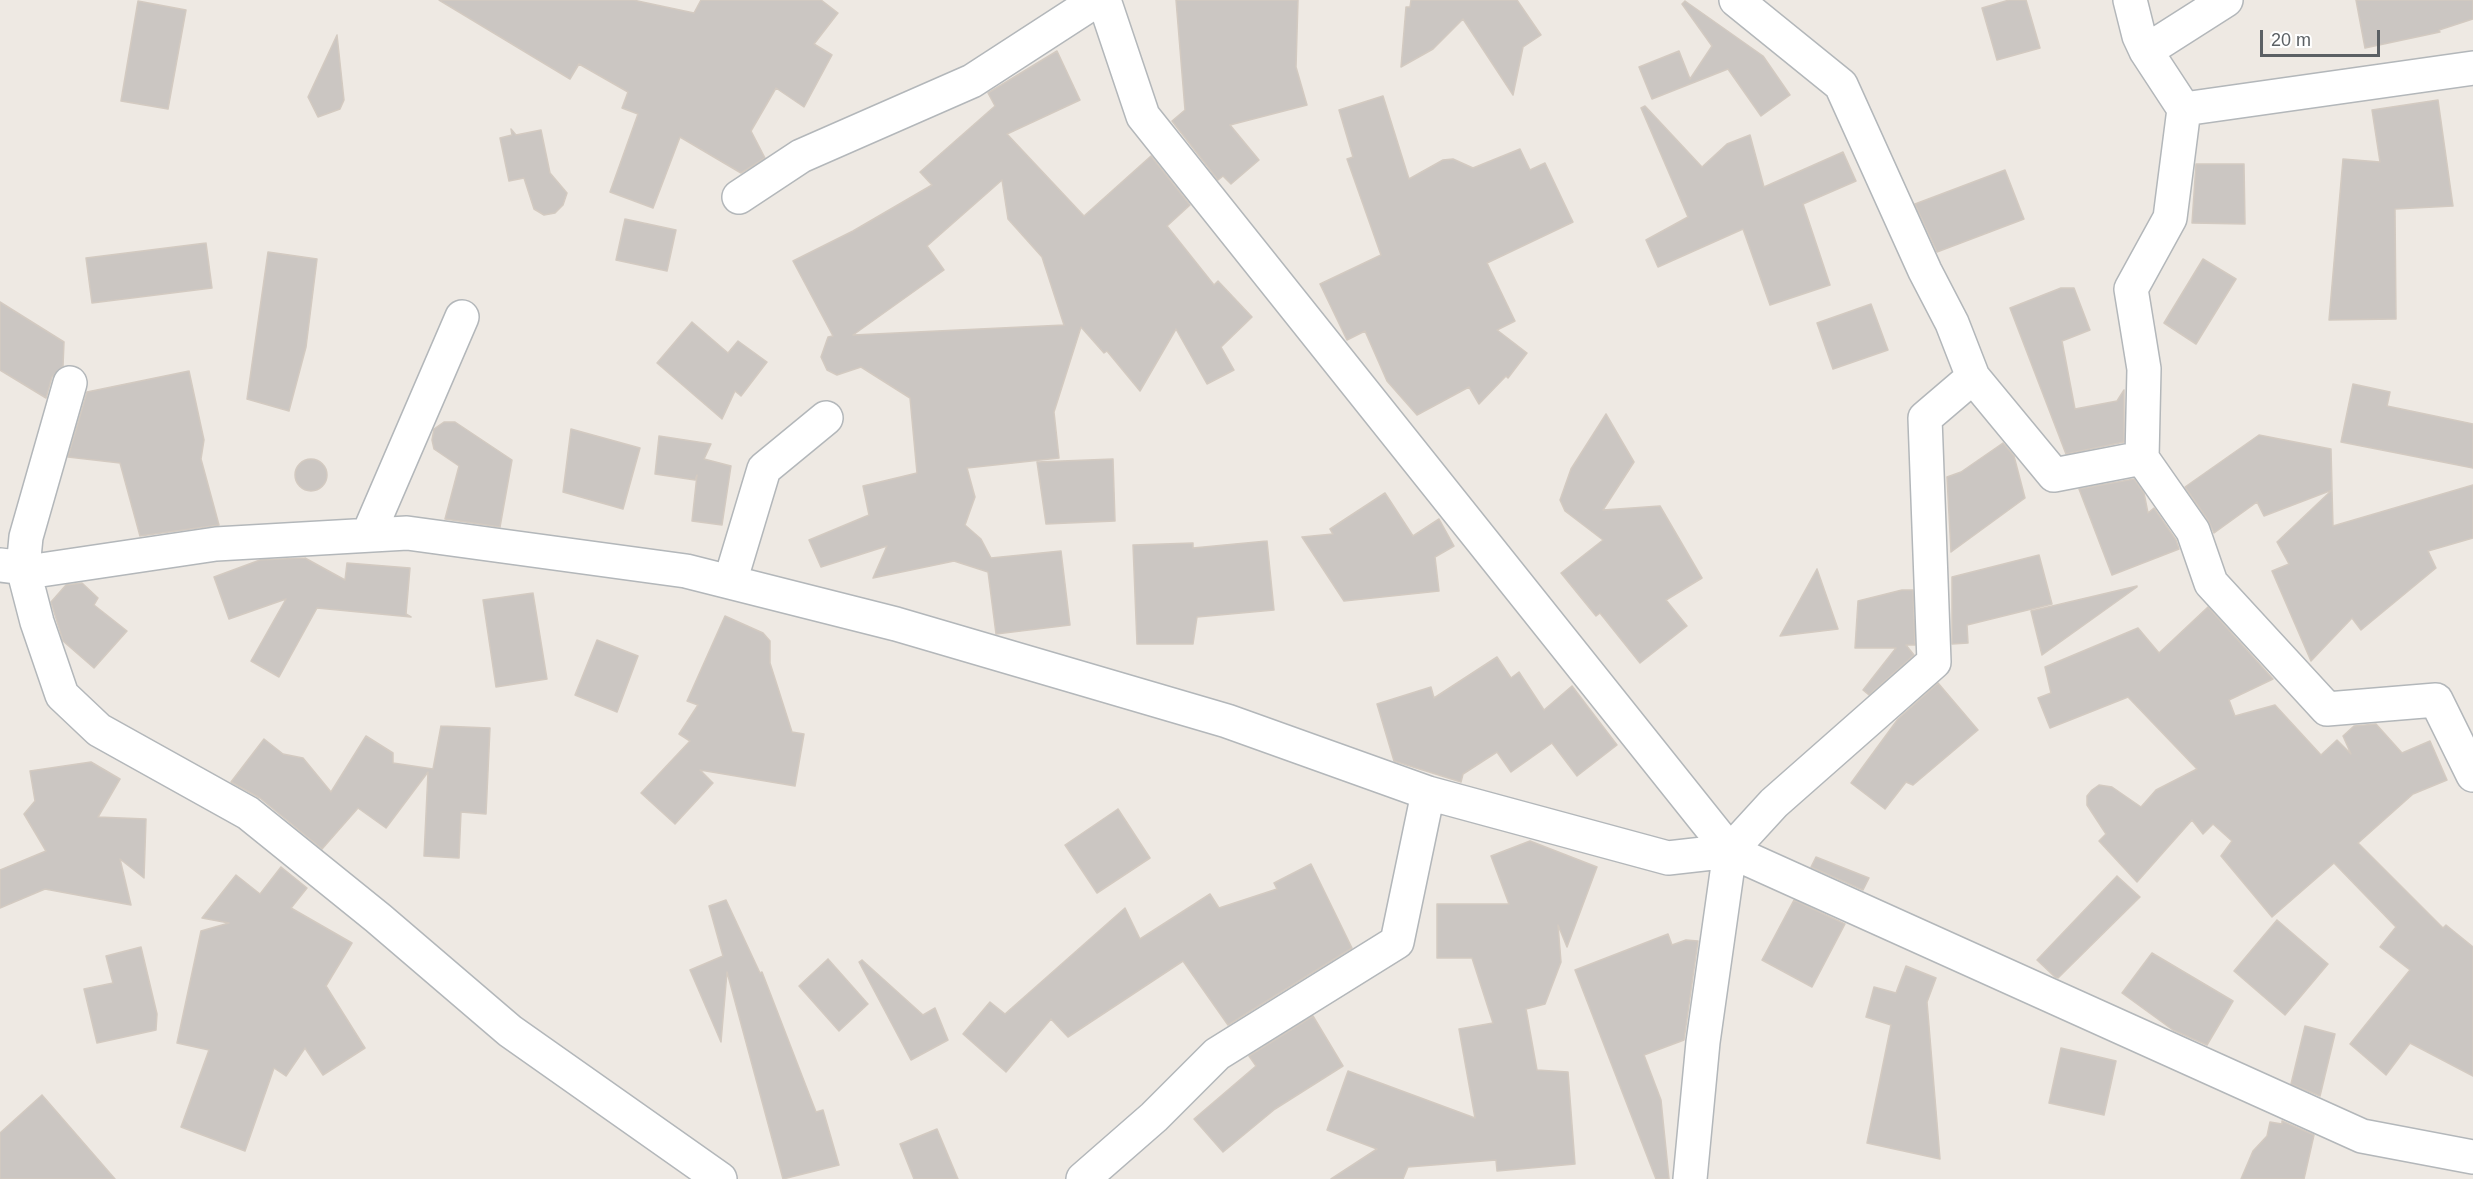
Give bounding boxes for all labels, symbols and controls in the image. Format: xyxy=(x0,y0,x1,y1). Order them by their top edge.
scale bar xyxy=(2263,18,2383,56)
text: 20 m xyxy=(2271,30,2311,50)

